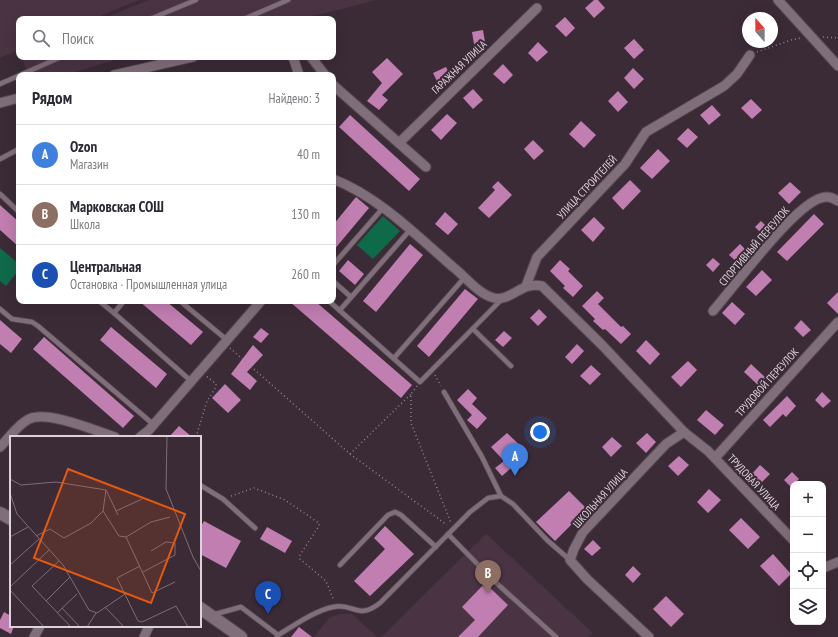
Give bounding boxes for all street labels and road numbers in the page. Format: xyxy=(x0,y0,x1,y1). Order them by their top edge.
street label: ГАРАЖНАЯ УЛИЦА xyxy=(429,37,490,97)
street label: УЛИЦА СТРОИТЕЛЕЙ xyxy=(554,152,620,222)
street label: СПОРТИВНЫЙ ПЕРЕУЛОК xyxy=(716,203,793,289)
street label: ТРУДОВОЙ ПЕРЕУЛОК xyxy=(732,344,802,419)
street label: ТРУДОВАЯ УЛИЦА xyxy=(725,451,784,513)
street label: ШКОЛЬНАЯ УЛИЦА xyxy=(570,465,631,531)

